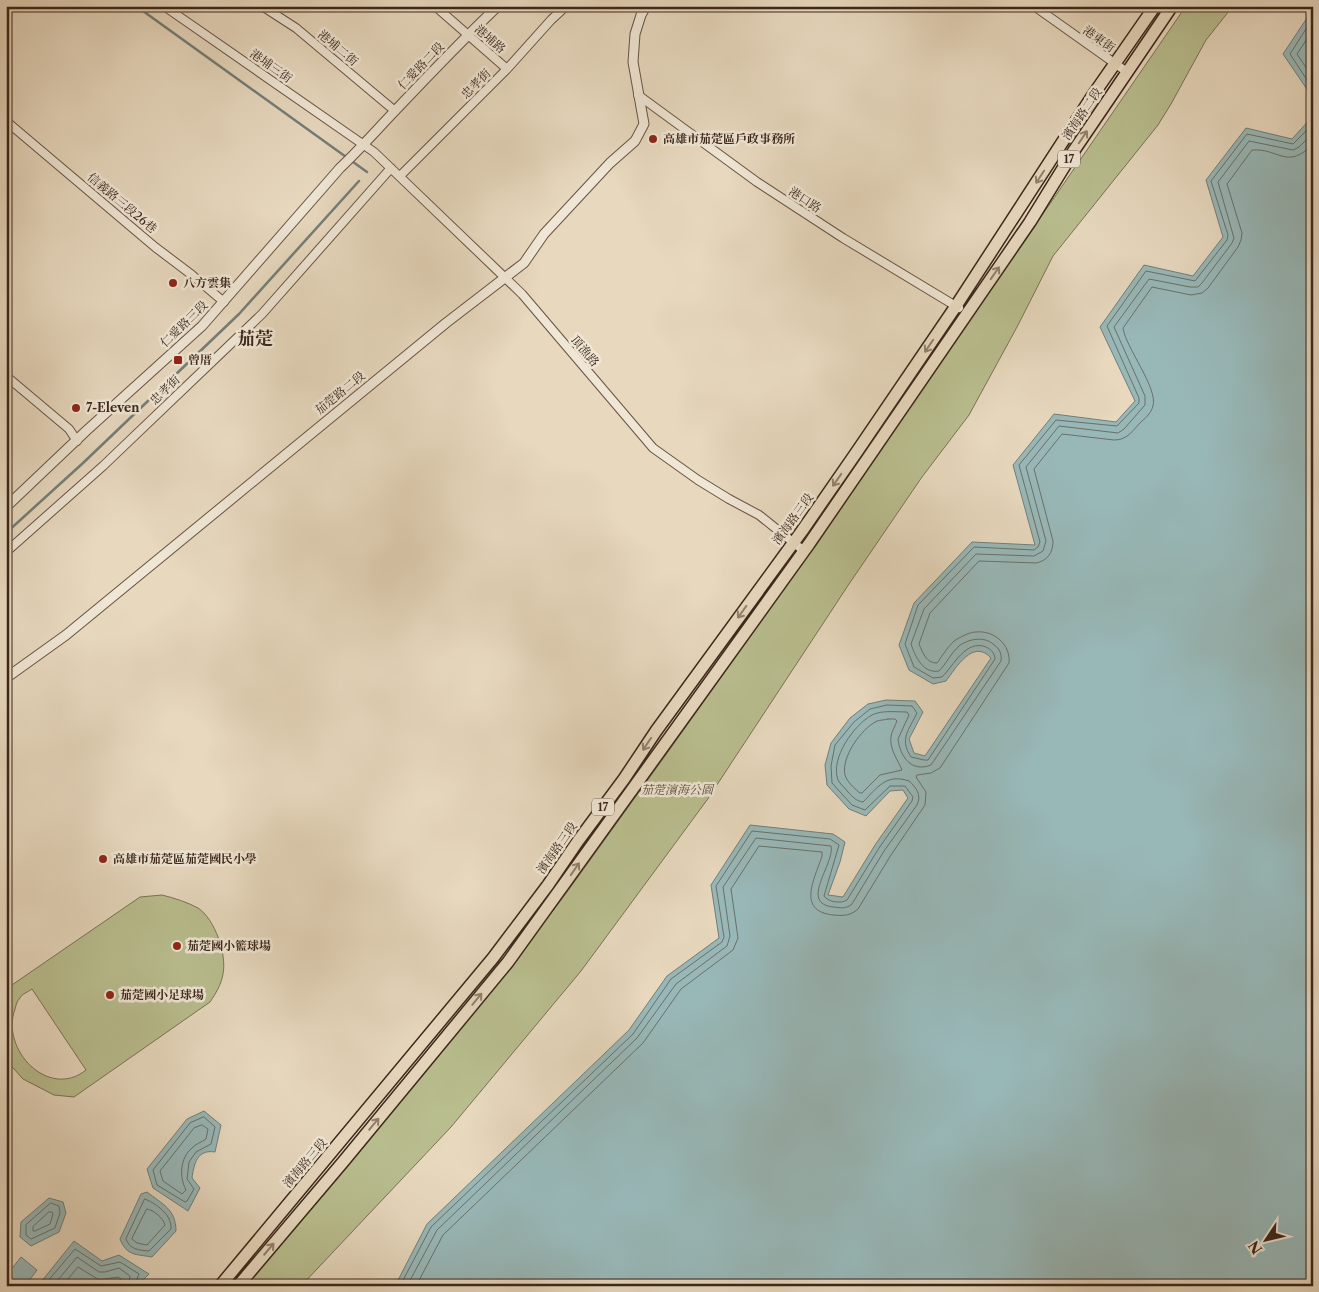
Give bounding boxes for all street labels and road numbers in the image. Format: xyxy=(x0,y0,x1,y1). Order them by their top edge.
street label: 港埔路 xyxy=(472,21,509,56)
street label: 港東街 xyxy=(1080,22,1119,56)
street label: 港埔二街 xyxy=(315,26,362,69)
street label: 仁愛路二段 xyxy=(394,39,447,92)
street label: 港埔三街 xyxy=(247,46,296,86)
street label: 忠孝街 xyxy=(458,65,494,102)
street label: 濱海路二段 xyxy=(1059,85,1105,143)
road number: 17 xyxy=(1058,150,1080,168)
street label: 信義路三段26巷 xyxy=(85,169,160,236)
street label: 港口路 xyxy=(786,183,824,216)
street label: 仁愛路三段 xyxy=(157,297,210,350)
street label: 頂漁路 xyxy=(568,332,603,369)
street label: 茄萣路二段 xyxy=(312,368,368,417)
street label: 忠孝街 xyxy=(146,371,184,408)
street label: 濱海路三段 xyxy=(769,490,816,547)
road number: 17 xyxy=(592,799,614,816)
street label: 濱海路三段 xyxy=(533,819,580,877)
street label: 濱海路三段 xyxy=(280,1135,330,1190)

